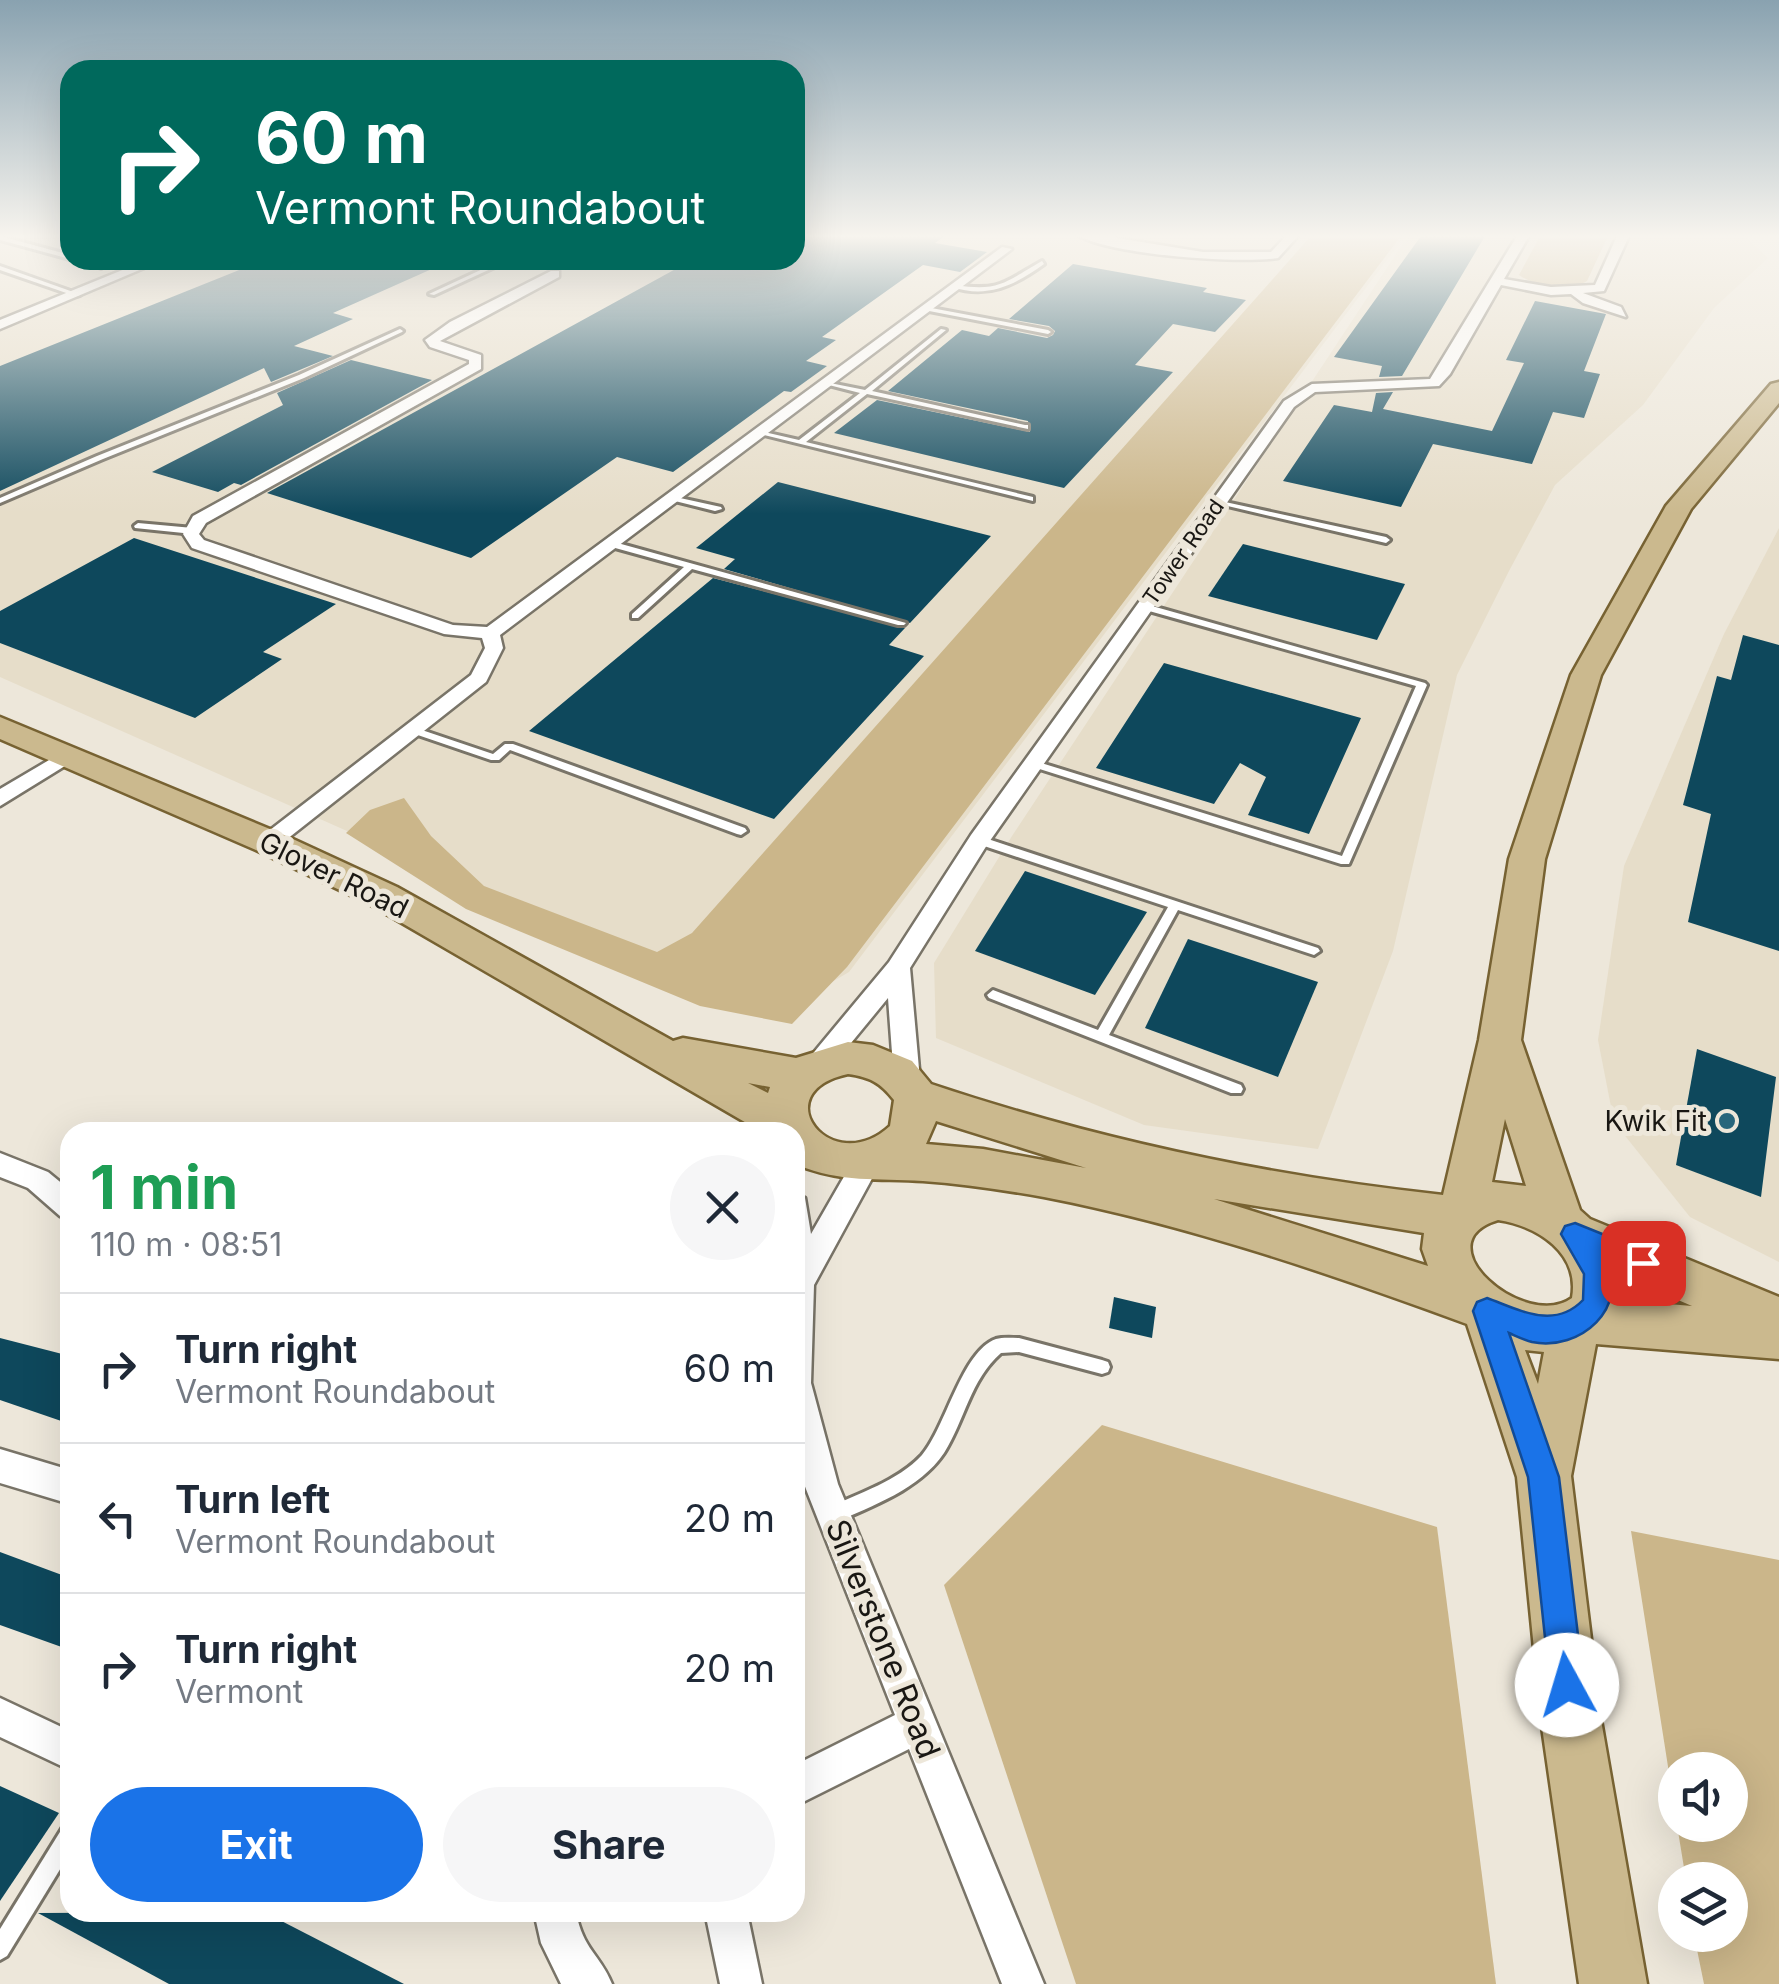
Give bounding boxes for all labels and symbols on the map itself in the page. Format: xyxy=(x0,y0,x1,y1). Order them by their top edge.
street label: Tower Road xyxy=(1137,494,1229,610)
street label: Glover Road xyxy=(254,824,414,926)
place label: Kwik Fit xyxy=(1605,1104,1707,1138)
marker: Kwik Fit xyxy=(1716,1110,1738,1132)
pin xyxy=(1601,1221,1686,1306)
street label: Silverstone Road xyxy=(818,1514,949,1764)
position arrow xyxy=(1515,1633,1619,1737)

